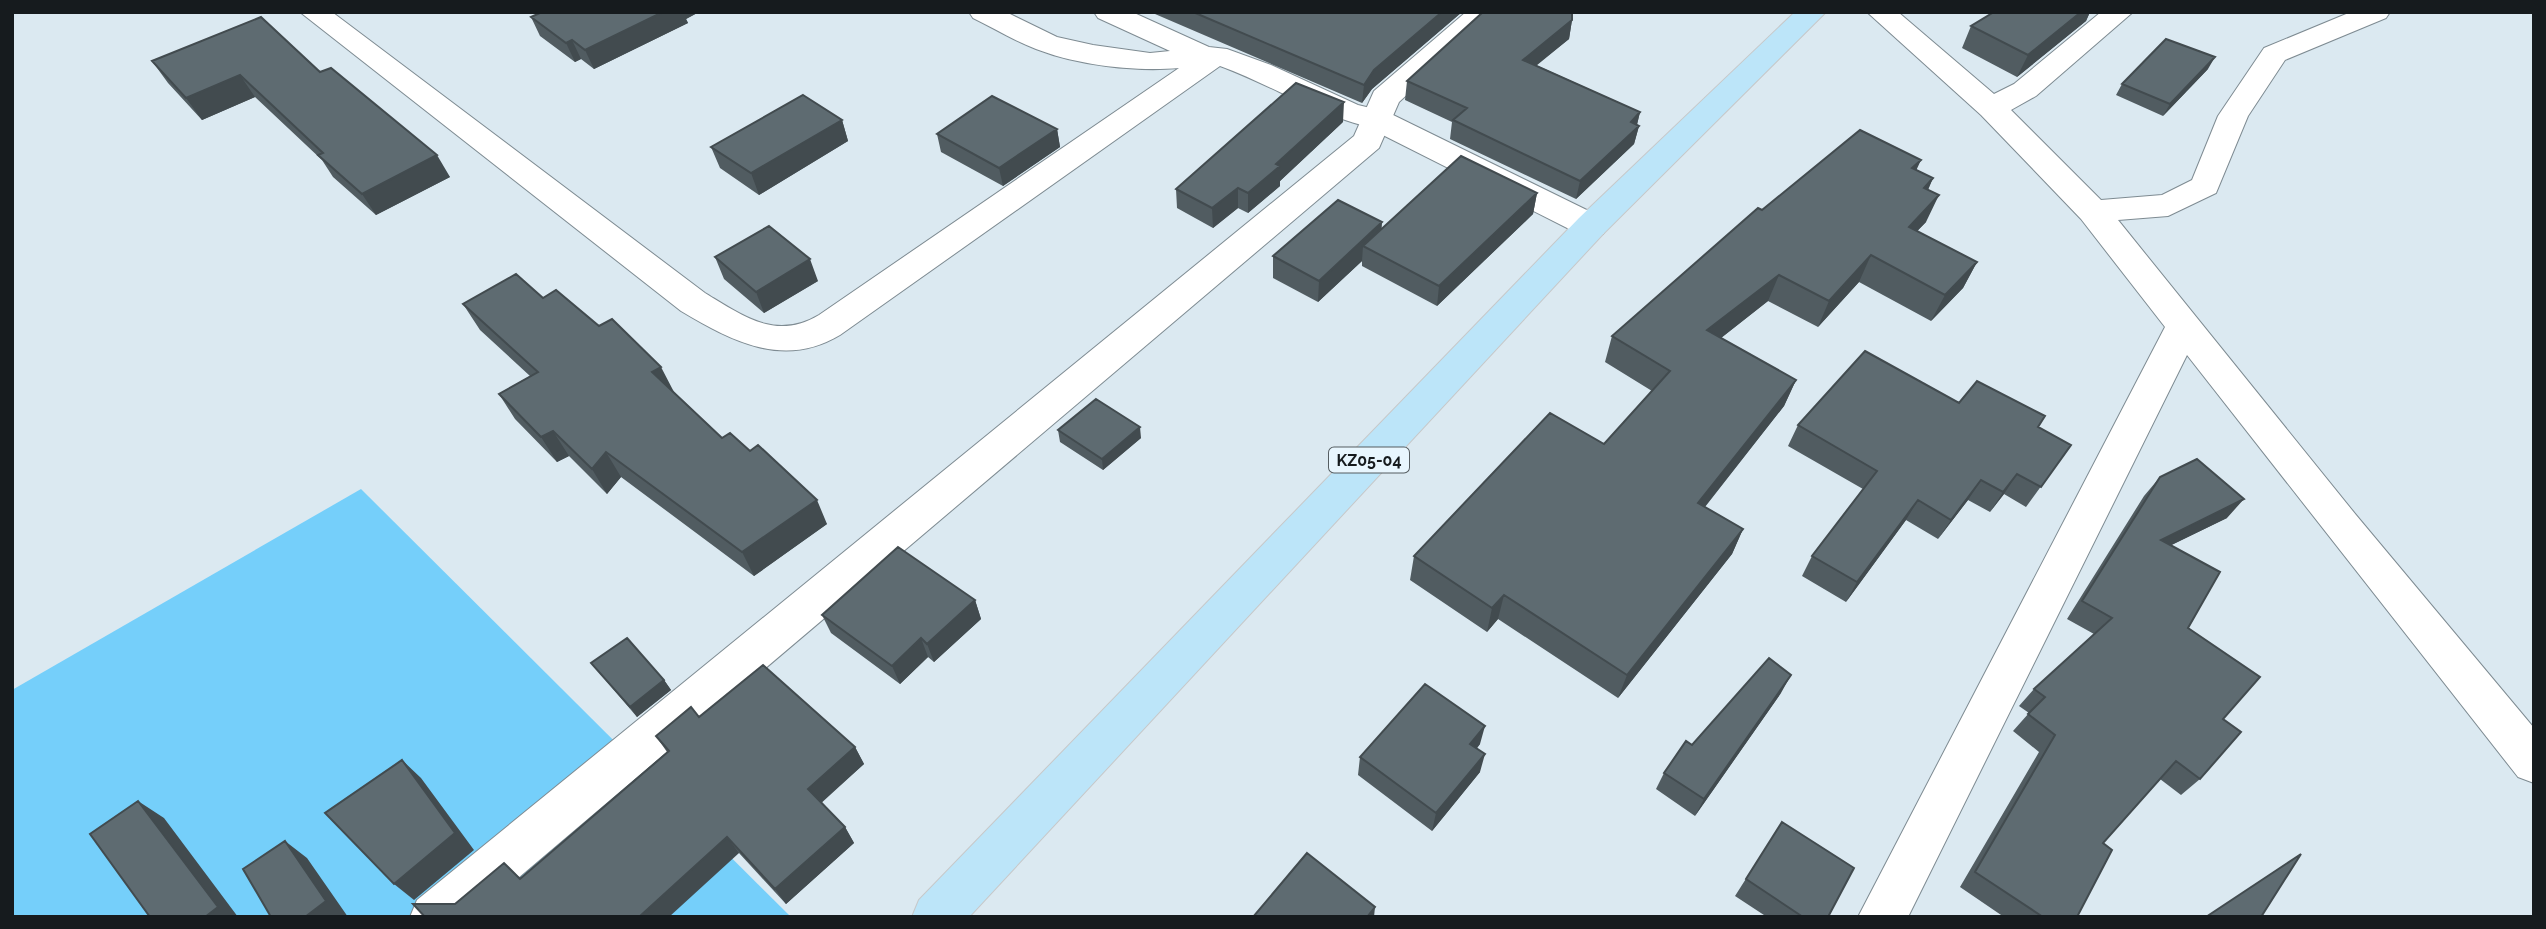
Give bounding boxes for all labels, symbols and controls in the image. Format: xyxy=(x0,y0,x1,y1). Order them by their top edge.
road number: KZ05-04 xyxy=(1329,447,1409,472)

